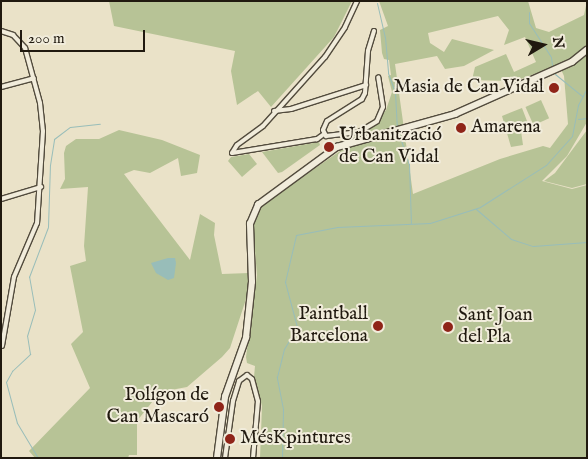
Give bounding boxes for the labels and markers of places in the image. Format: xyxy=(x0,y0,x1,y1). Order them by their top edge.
place label: Masia de Can Vidal xyxy=(394,77,544,99)
marker: Masia de Can Vidal xyxy=(548,82,560,94)
place label: Amarena xyxy=(471,117,541,139)
marker: Amarena xyxy=(455,122,467,134)
place label: Urbanització de Can Vidal xyxy=(339,125,442,169)
marker: Urbanització de Can Vidal xyxy=(323,141,335,153)
place label: Paintball Barcelona xyxy=(290,304,368,348)
place label: Sant Joan del Pla xyxy=(458,305,533,349)
marker: Paintball Barcelona xyxy=(372,320,384,332)
marker: Sant Joan del Pla xyxy=(442,321,454,333)
place label: Polígon de Can Mascaró xyxy=(107,385,209,429)
marker: Polígon de Can Mascaró xyxy=(213,401,225,413)
place label: MésKpintures xyxy=(240,428,351,450)
marker: MésKpintures xyxy=(224,433,236,445)

